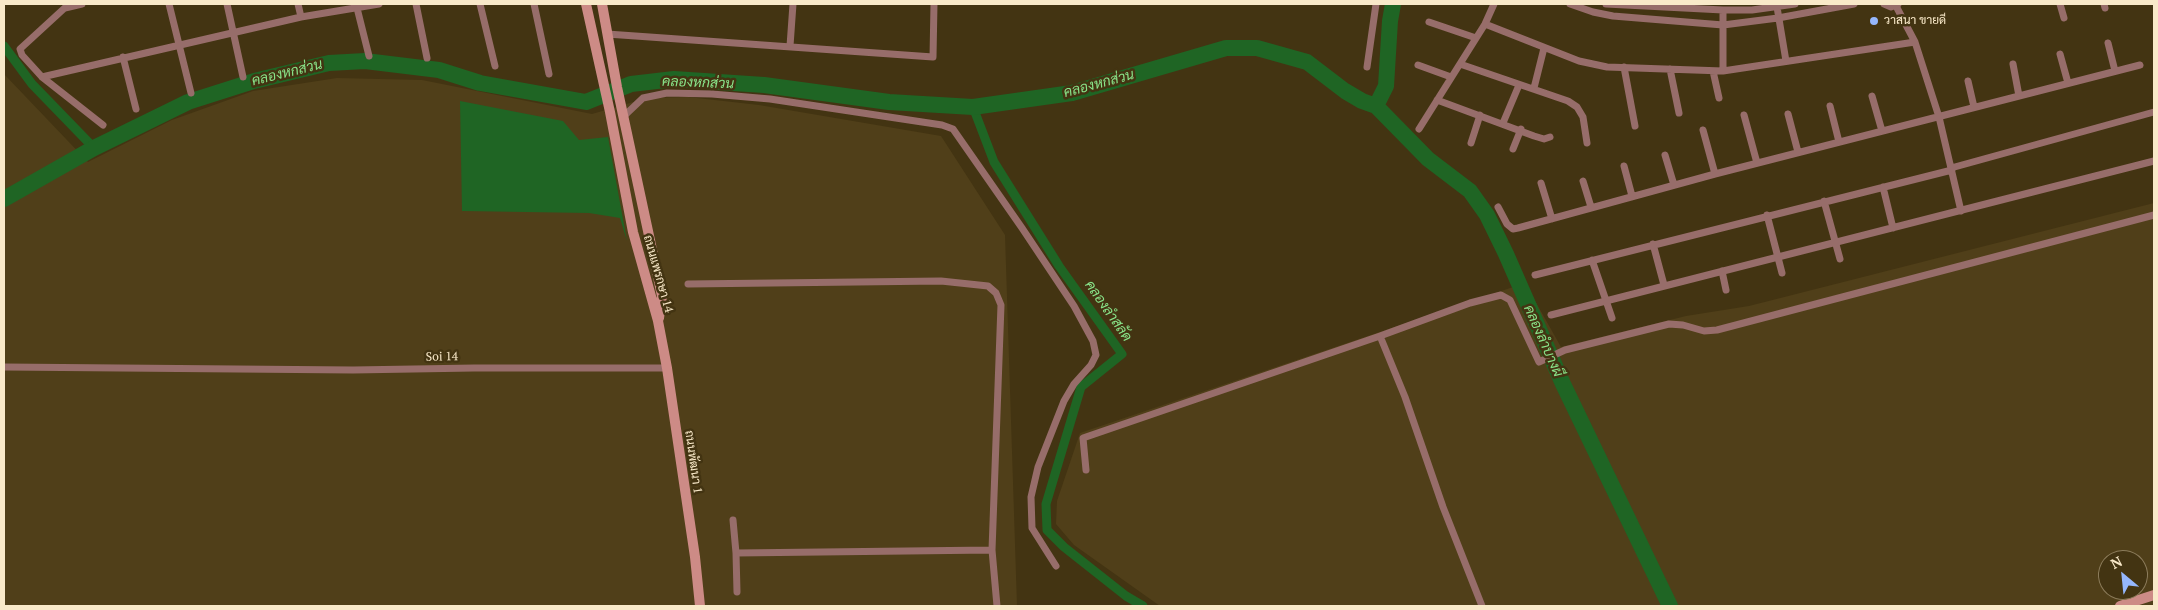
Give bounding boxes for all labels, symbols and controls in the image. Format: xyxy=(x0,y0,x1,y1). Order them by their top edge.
place label: วาสนา ขายดี xyxy=(1884,14,1946,28)
marker: วาสนา ขายดี xyxy=(1868,15,1880,27)
water label: คลองหกส่วน xyxy=(250,56,324,90)
water label: คลองหกส่วน xyxy=(1062,67,1136,101)
water label: คลองหกส่วน xyxy=(662,73,734,93)
street label: ถนนแพรกษา 14 xyxy=(640,233,676,315)
water label: คลองลำสลัด xyxy=(1081,277,1135,345)
water label: คลองลำบางผี xyxy=(1520,302,1566,380)
street label: Soi 14 xyxy=(426,350,458,364)
street label: ถนนพัฒนา 1 xyxy=(681,429,705,495)
north arrow xyxy=(2098,550,2148,600)
text: N xyxy=(2107,551,2125,573)

